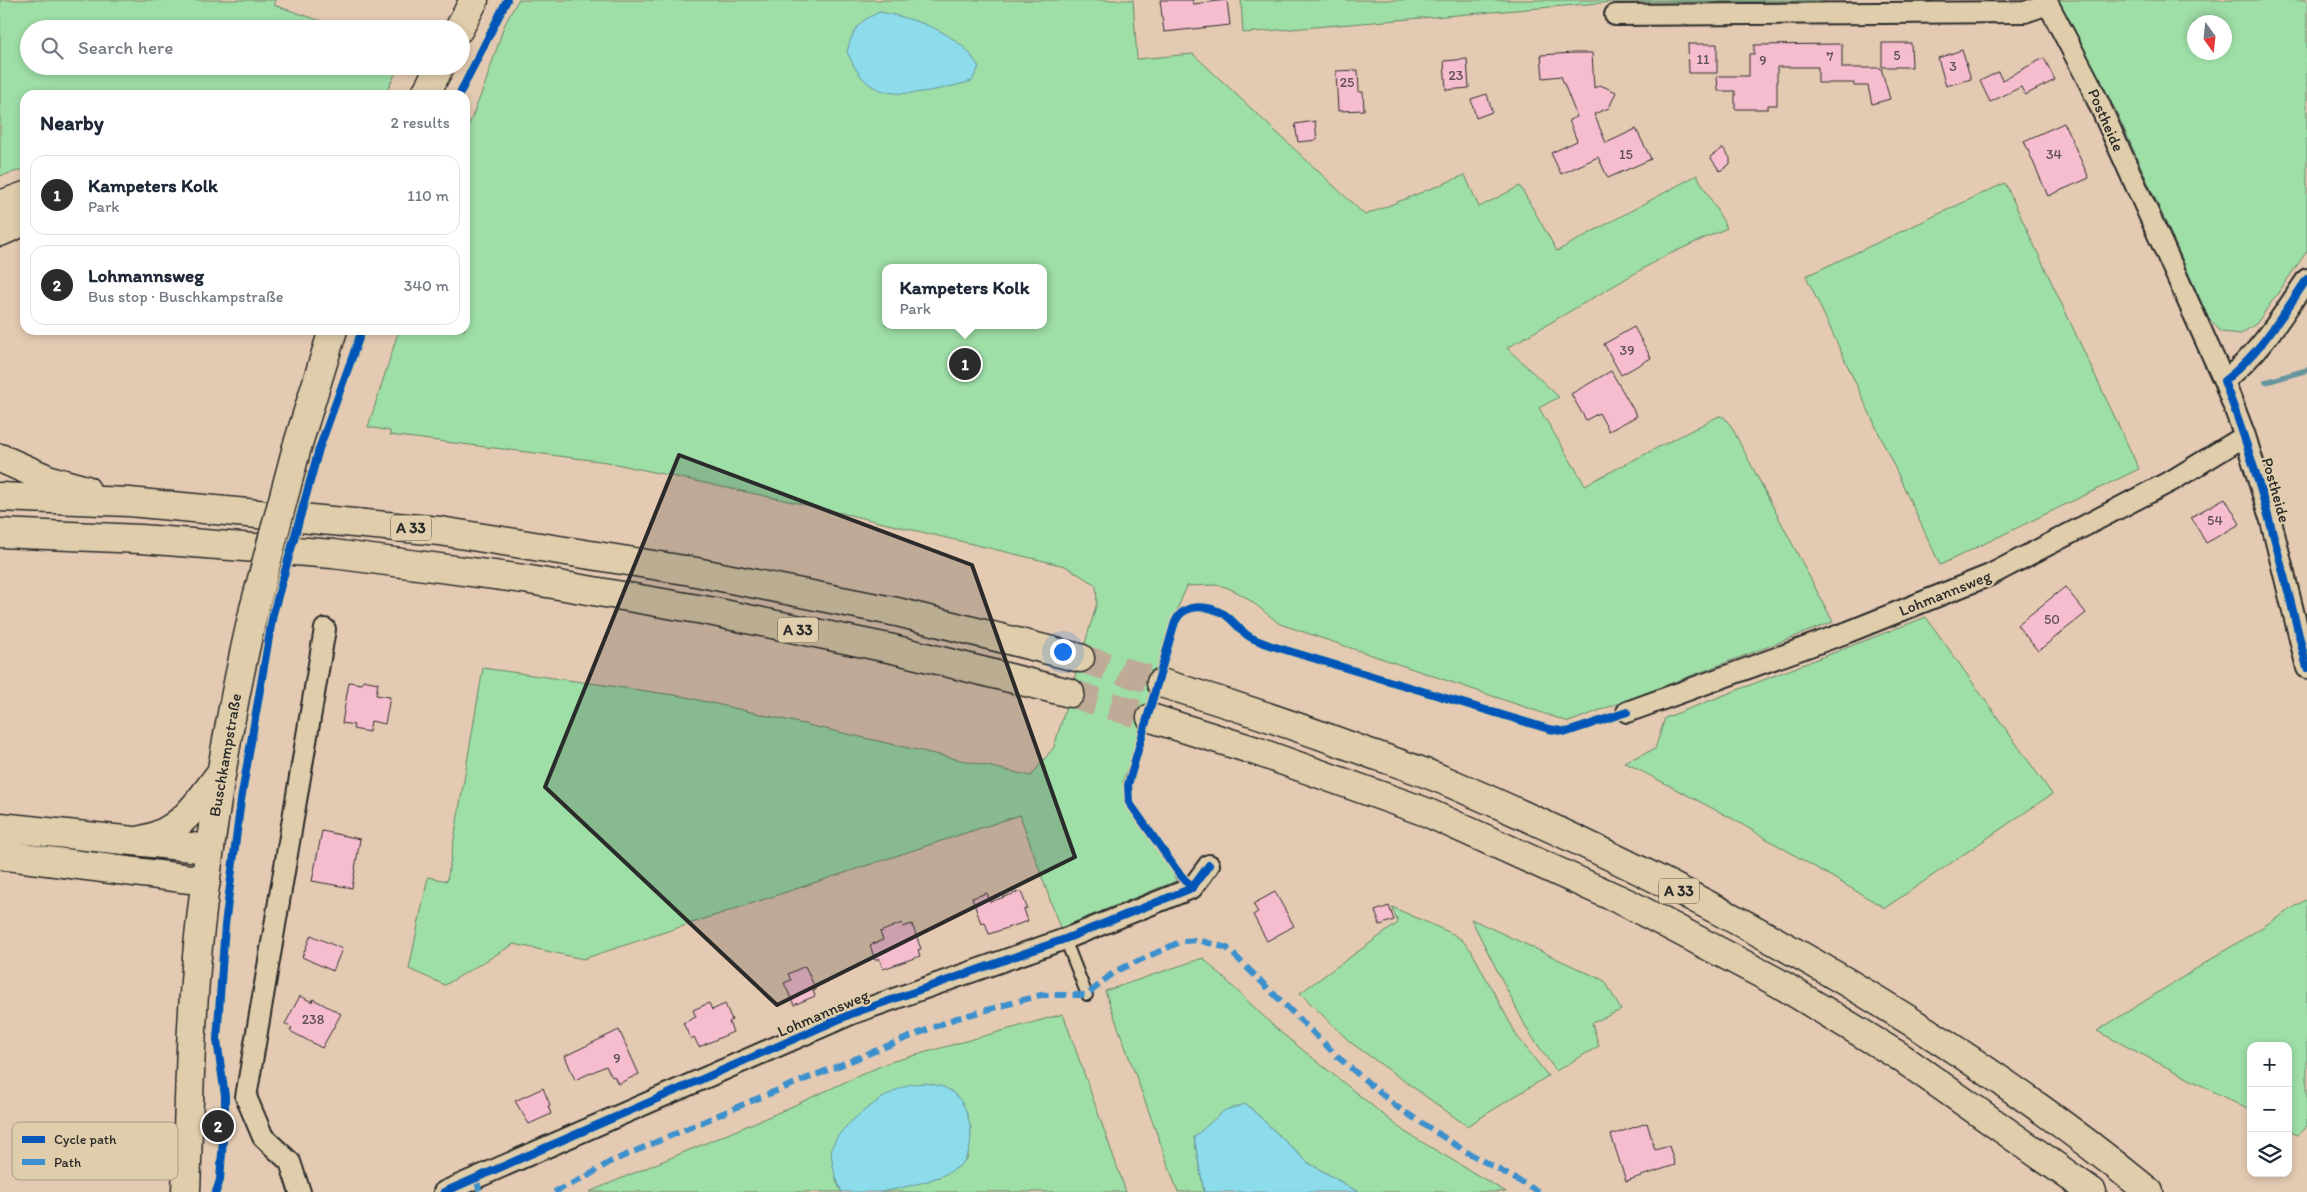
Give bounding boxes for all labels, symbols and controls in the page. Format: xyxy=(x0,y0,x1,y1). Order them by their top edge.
north arrow xyxy=(2187,15,2232,60)
search box xyxy=(20,20,470,75)
icon: search xyxy=(38,34,66,62)
text: Search here xyxy=(78,36,173,59)
house number: 5 xyxy=(1893,47,1901,64)
house number: 7 xyxy=(1827,48,1834,65)
house number: 11 xyxy=(1697,51,1710,68)
house number: 9 xyxy=(1759,52,1767,69)
house number: 3 xyxy=(1949,58,1957,75)
house number: 23 xyxy=(1449,67,1464,84)
house number: 25 xyxy=(1340,74,1354,91)
street label: Postheide xyxy=(2084,86,2128,154)
text: Nearby xyxy=(40,110,104,135)
text: 2 results xyxy=(390,113,450,132)
house number: 15 xyxy=(1619,146,1633,163)
house number: 34 xyxy=(2046,146,2063,163)
text: Kampeters Kolk xyxy=(88,174,218,197)
text: 1 xyxy=(53,186,61,205)
text: 110 m xyxy=(407,186,449,205)
text: Park xyxy=(88,197,119,216)
text: Lohmannsweg xyxy=(88,264,204,287)
popup xyxy=(882,264,1047,329)
text: 2 xyxy=(53,276,61,295)
text: 340 m xyxy=(404,276,449,295)
text: Kampeters Kolk xyxy=(900,276,1029,299)
text: Bus stop · Buschkampstraße xyxy=(88,287,283,306)
text: Park xyxy=(900,299,931,318)
house number: 39 xyxy=(1620,342,1634,359)
pin: 1 xyxy=(949,345,981,383)
street label: Postheide xyxy=(2258,455,2294,525)
house number: 54 xyxy=(2207,512,2223,529)
road number: A 33 xyxy=(391,516,431,540)
street label: Lohmannsweg xyxy=(1896,566,1995,620)
house number: 50 xyxy=(2044,611,2060,628)
road number: A 33 xyxy=(778,618,818,642)
your location xyxy=(1050,639,1076,665)
street label: Buschkampstraße xyxy=(205,692,245,818)
road number: A 33 xyxy=(1659,878,1699,904)
street label: Lohmannsweg xyxy=(774,985,872,1041)
house number: 238 xyxy=(302,1011,325,1028)
map controls xyxy=(2247,1042,2292,1177)
button: + xyxy=(2247,1042,2292,1087)
house number: 9 xyxy=(613,1050,621,1067)
button: − xyxy=(2247,1087,2292,1132)
pin: 2 xyxy=(202,1107,234,1145)
legend xyxy=(12,1122,178,1180)
text: Cycle path xyxy=(54,1131,117,1148)
button: layers xyxy=(2247,1132,2292,1177)
text: Path xyxy=(54,1154,81,1171)

